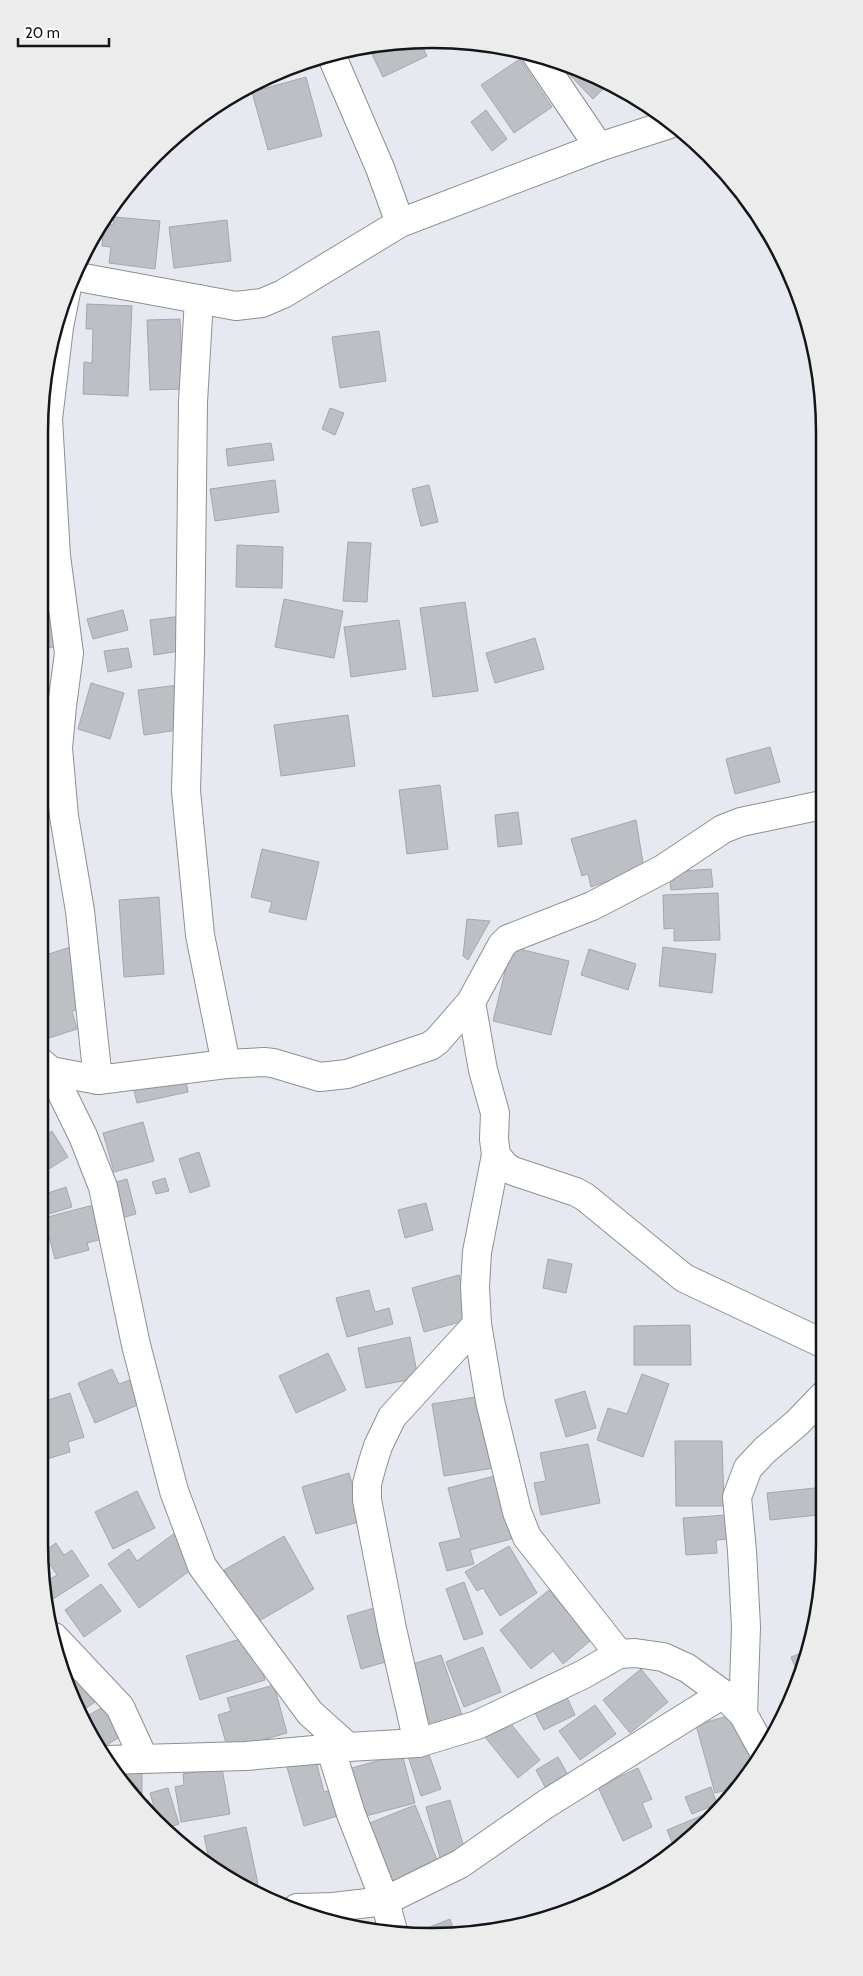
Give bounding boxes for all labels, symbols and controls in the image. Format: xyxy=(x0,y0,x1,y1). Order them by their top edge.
scale bar xyxy=(18,15,109,47)
text: 20 m xyxy=(25,24,60,42)

